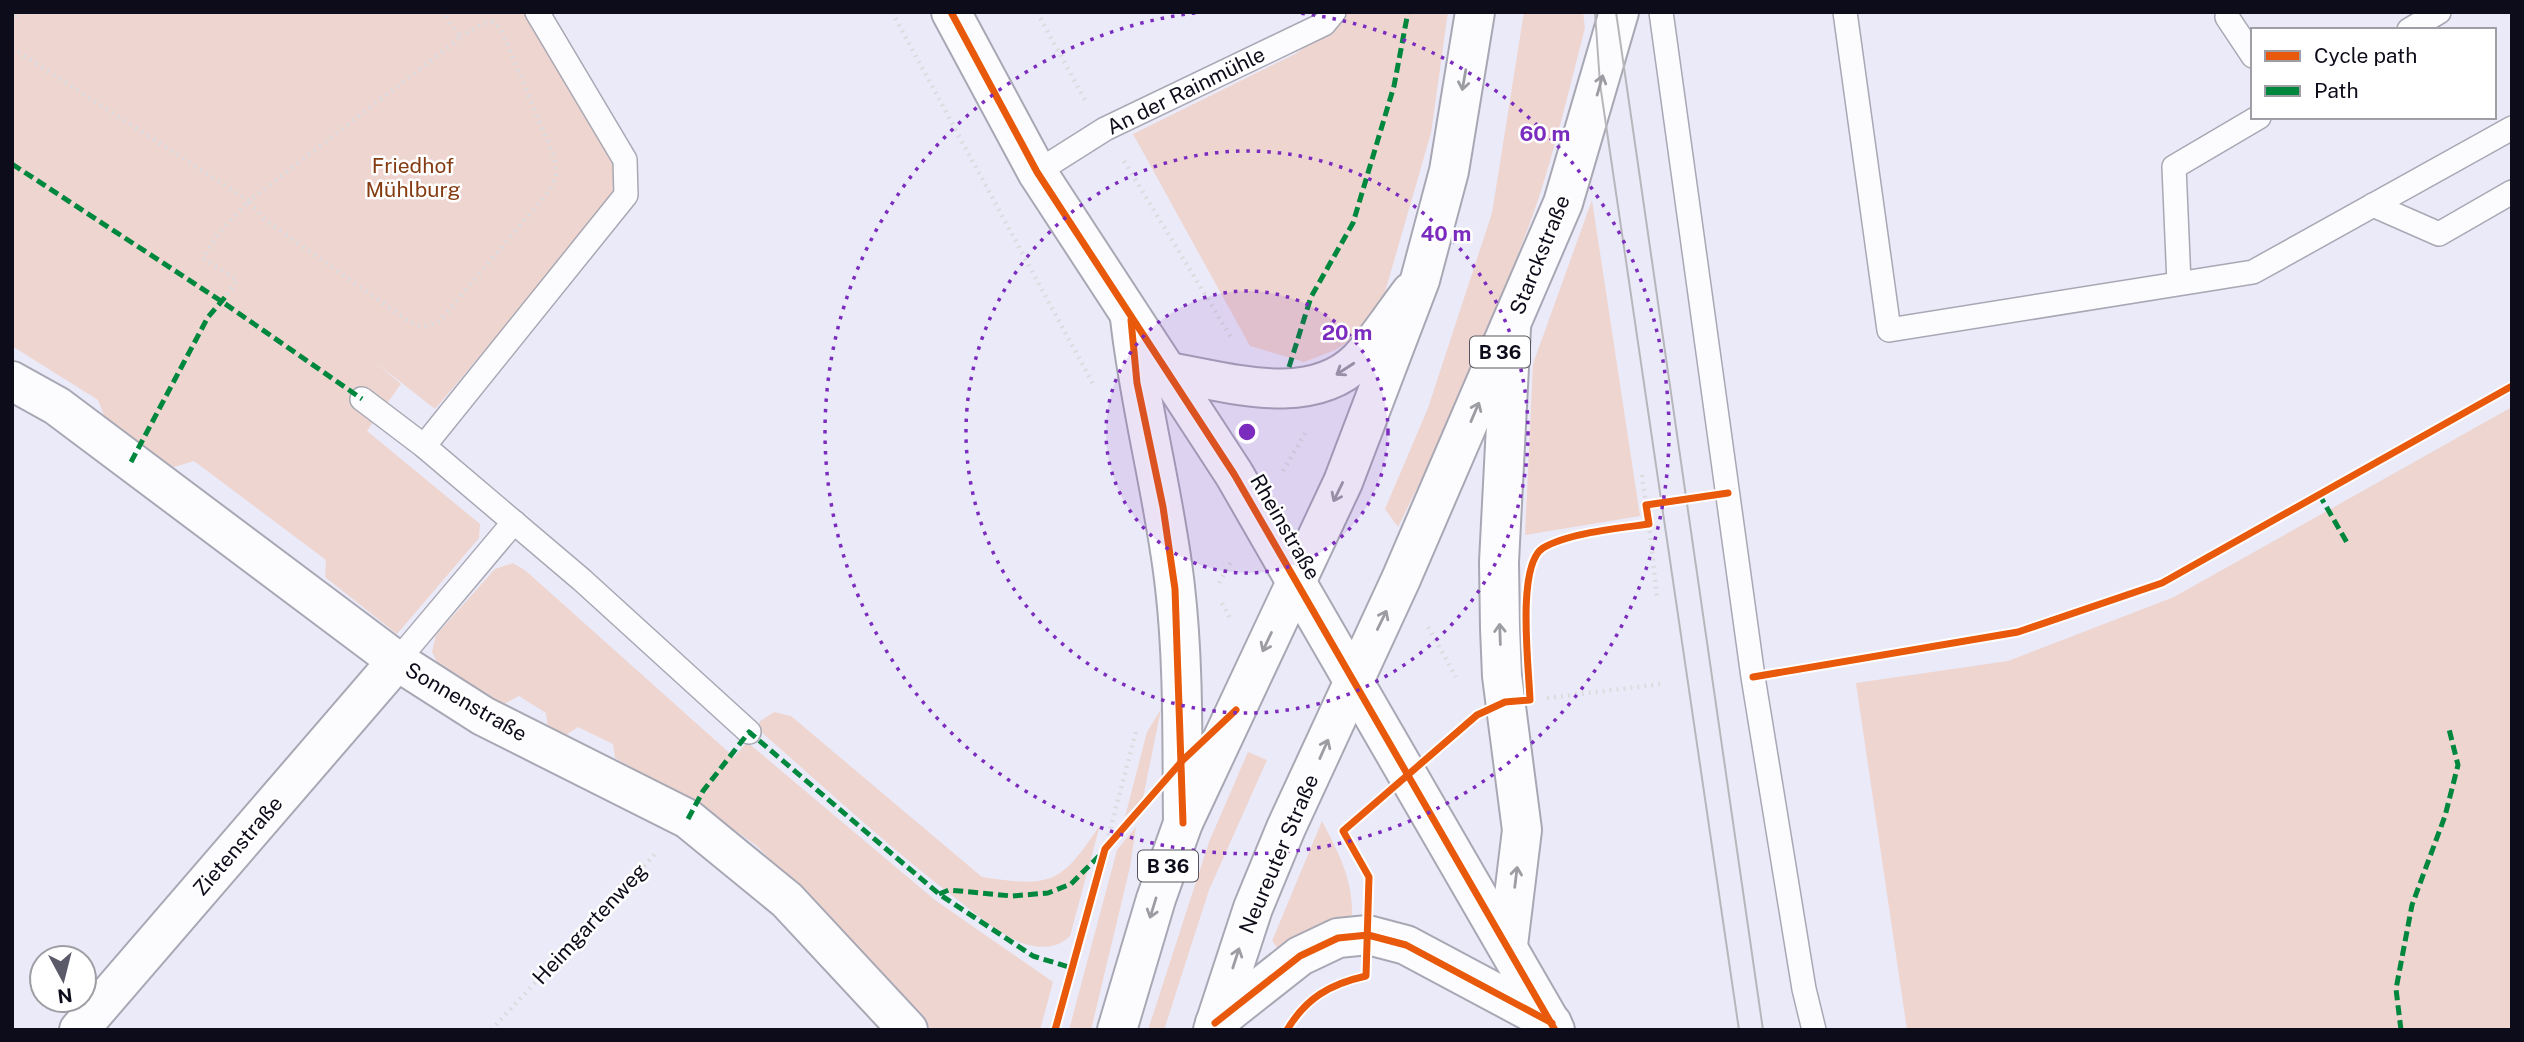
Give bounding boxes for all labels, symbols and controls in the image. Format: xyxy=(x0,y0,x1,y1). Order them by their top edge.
legend xyxy=(2251,28,2496,119)
street label: An der Rainmühle xyxy=(1103,41,1269,140)
text: Cycle path xyxy=(2314,43,2417,68)
one-way arrow xyxy=(1457,68,1470,91)
one-way arrow xyxy=(1594,75,1607,97)
text: Path xyxy=(2314,78,2359,103)
text: 60 m xyxy=(1520,121,1570,146)
park label: Friedhof Mühlburg xyxy=(365,153,461,202)
street label: Starckstraße xyxy=(1504,191,1575,318)
text: 40 m xyxy=(1421,221,1471,246)
text: 20 m xyxy=(1322,320,1372,345)
road number: B 36 xyxy=(1470,336,1530,368)
one-way arrow xyxy=(1336,363,1356,377)
one-way arrow xyxy=(1469,402,1482,423)
centre of rings xyxy=(1235,420,1259,444)
street label: Rheinstraße xyxy=(1245,470,1326,584)
one-way arrow xyxy=(1331,481,1344,502)
one-way arrow xyxy=(1376,610,1389,631)
one-way arrow xyxy=(1494,623,1507,646)
one-way arrow xyxy=(1260,631,1273,652)
street label: Sonnenstraße xyxy=(401,657,532,746)
one-way arrow xyxy=(1318,738,1331,760)
street label: Neureuter Straße xyxy=(1234,770,1323,937)
street label: Zietenstraße xyxy=(188,791,288,901)
road number: B 36 xyxy=(1138,850,1198,881)
street label: Heimgartenweg xyxy=(527,858,652,989)
one-way arrow xyxy=(1510,867,1523,889)
one-way arrow xyxy=(1146,897,1159,919)
north arrow xyxy=(28,944,98,1014)
one-way arrow xyxy=(1231,947,1244,969)
text: N xyxy=(56,984,74,1008)

